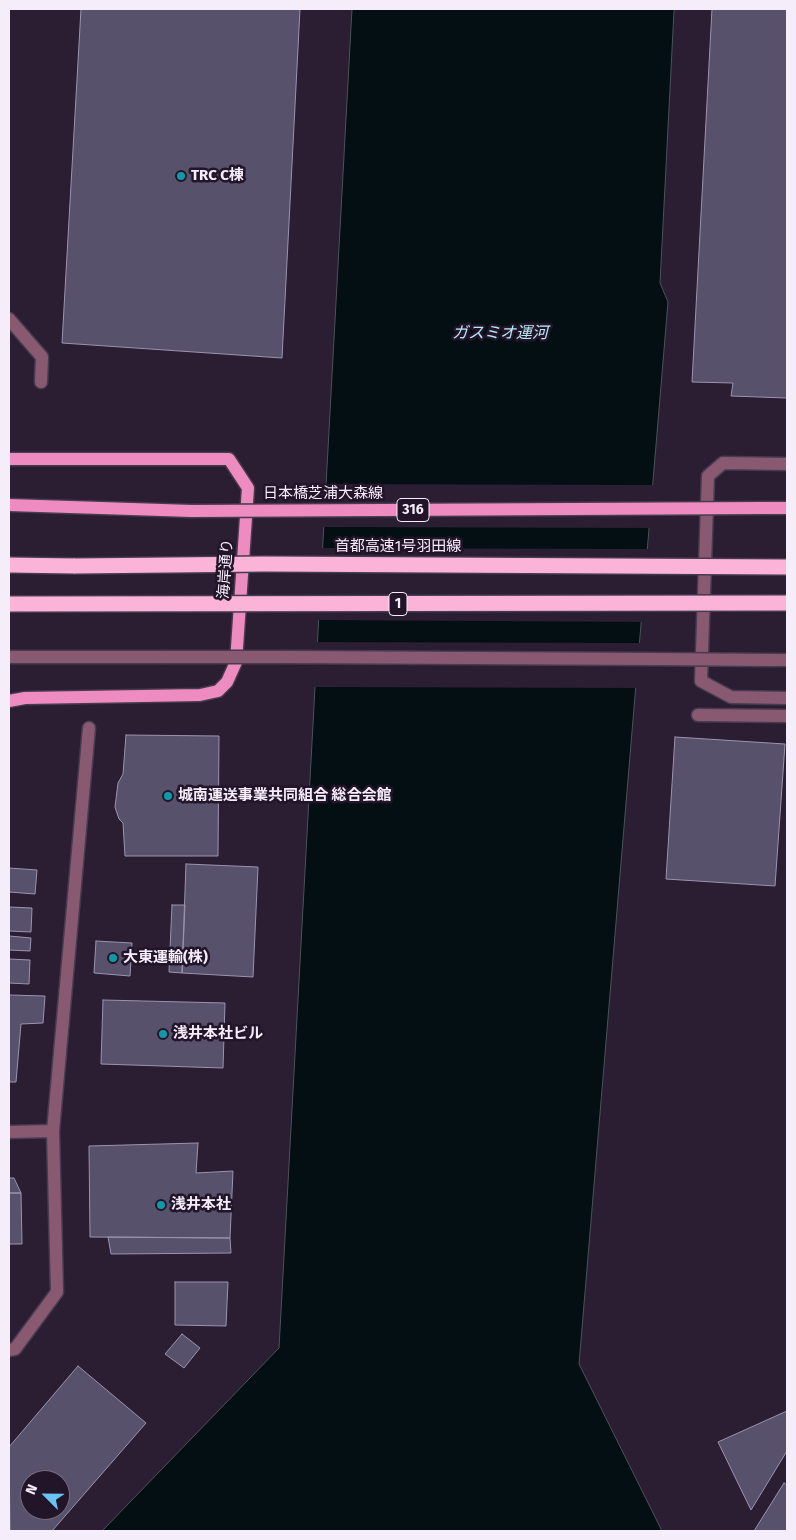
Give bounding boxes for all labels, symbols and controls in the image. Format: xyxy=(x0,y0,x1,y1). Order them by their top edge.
place label: TRC C棟 xyxy=(191,167,244,185)
marker: TRC C棟 xyxy=(175,170,187,182)
water label: ガスミオ運河 xyxy=(452,324,548,344)
street label: 日本橋芝浦大森線 xyxy=(263,485,383,503)
road number: 316 xyxy=(397,498,429,522)
street label: 海岸通り xyxy=(215,538,237,600)
street label: 首都高速1号羽田線 xyxy=(335,538,461,556)
road number: 1 xyxy=(389,592,407,616)
place label: 城南運送事業共同組合 総合会館 xyxy=(178,787,392,805)
marker: 城南運送事業共同組合 総合会館 xyxy=(162,790,174,802)
place label: 大東運輸(株) xyxy=(123,949,208,967)
marker: 大東運輸(株) xyxy=(107,952,119,964)
place label: 浅井本社ビル xyxy=(173,1025,263,1043)
marker: 浅井本社ビル xyxy=(157,1028,169,1040)
place label: 浅井本社 xyxy=(171,1196,231,1214)
marker: 浅井本社 xyxy=(155,1199,167,1211)
north arrow xyxy=(20,1470,70,1520)
text: N xyxy=(22,1482,41,1497)

